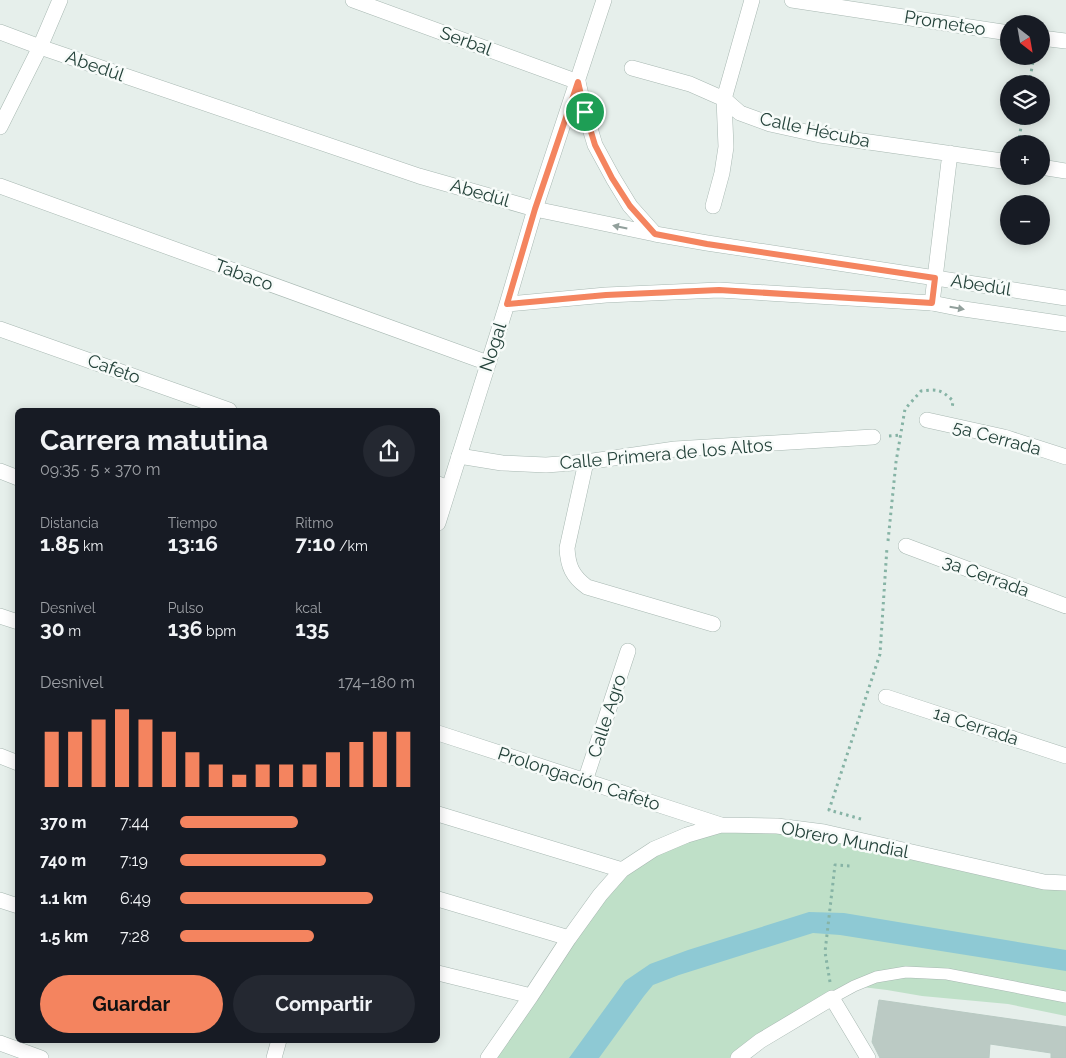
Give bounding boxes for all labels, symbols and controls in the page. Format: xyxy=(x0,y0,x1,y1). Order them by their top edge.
street label: Prometeo xyxy=(903,6,988,39)
north arrow xyxy=(1000,15,1050,65)
map controls xyxy=(1000,15,1050,245)
street label: Serbal xyxy=(437,21,495,60)
street label: Abedúl xyxy=(63,46,127,85)
button: layers xyxy=(1000,75,1050,125)
pin xyxy=(564,91,606,133)
icon: arrive xyxy=(571,98,599,126)
street label: Calle Hécuba xyxy=(758,108,872,151)
button: + xyxy=(1000,135,1050,185)
street label: Abedúl xyxy=(448,174,512,211)
button: − xyxy=(1000,195,1050,245)
one-way arrow xyxy=(613,223,628,231)
street label: Tabaco xyxy=(212,254,276,295)
street label: Abedúl xyxy=(949,269,1013,300)
one-way arrow xyxy=(949,304,965,312)
street label: Nogal xyxy=(475,320,510,374)
street label: Cafeto xyxy=(85,349,144,388)
street label: 5a Cerrada xyxy=(951,416,1044,459)
text: Carrera matutina xyxy=(40,424,268,457)
button: share xyxy=(363,425,415,477)
street label: Calle Primera de los Altos xyxy=(559,434,773,473)
text: 09:35 · 5 × 370 m xyxy=(40,460,160,479)
text: Distancia xyxy=(40,515,99,531)
text: Tiempo xyxy=(168,515,217,531)
text: Ritmo xyxy=(295,515,333,531)
text: 1.85 xyxy=(40,531,79,556)
text: 13:16 xyxy=(168,531,218,556)
text: 7:10 xyxy=(295,531,336,556)
text: km xyxy=(79,538,103,554)
text: /km xyxy=(336,538,368,554)
street label: 3a Cerrada xyxy=(940,550,1032,601)
text: Desnivel xyxy=(40,600,95,616)
text: Pulso xyxy=(168,600,204,616)
text: kcal xyxy=(295,600,322,616)
text: 30 xyxy=(40,616,65,641)
text: 136 xyxy=(168,616,203,641)
text: 135 xyxy=(295,616,329,641)
text: m xyxy=(65,623,81,639)
text: bpm xyxy=(203,623,236,639)
street label: Calle Agro xyxy=(583,671,630,760)
text: Desnivel xyxy=(40,673,103,692)
text: 174–180 m xyxy=(338,673,415,692)
street label: 1a Cerrada xyxy=(931,702,1021,749)
street label: Prolongación Cafeto xyxy=(495,742,663,815)
text: 370 m xyxy=(40,813,86,832)
text: 7:44 xyxy=(120,813,149,832)
street label: Obrero Mundial xyxy=(780,817,911,862)
text: 740 m xyxy=(40,851,86,870)
text: 7:19 xyxy=(120,851,148,870)
text: 1.1 km xyxy=(40,889,87,908)
text: 6:49 xyxy=(120,889,151,908)
text: 1.5 km xyxy=(40,927,88,946)
text: 7:28 xyxy=(120,927,149,946)
button: Guardar xyxy=(40,975,223,1033)
button: Compartir xyxy=(233,975,415,1033)

